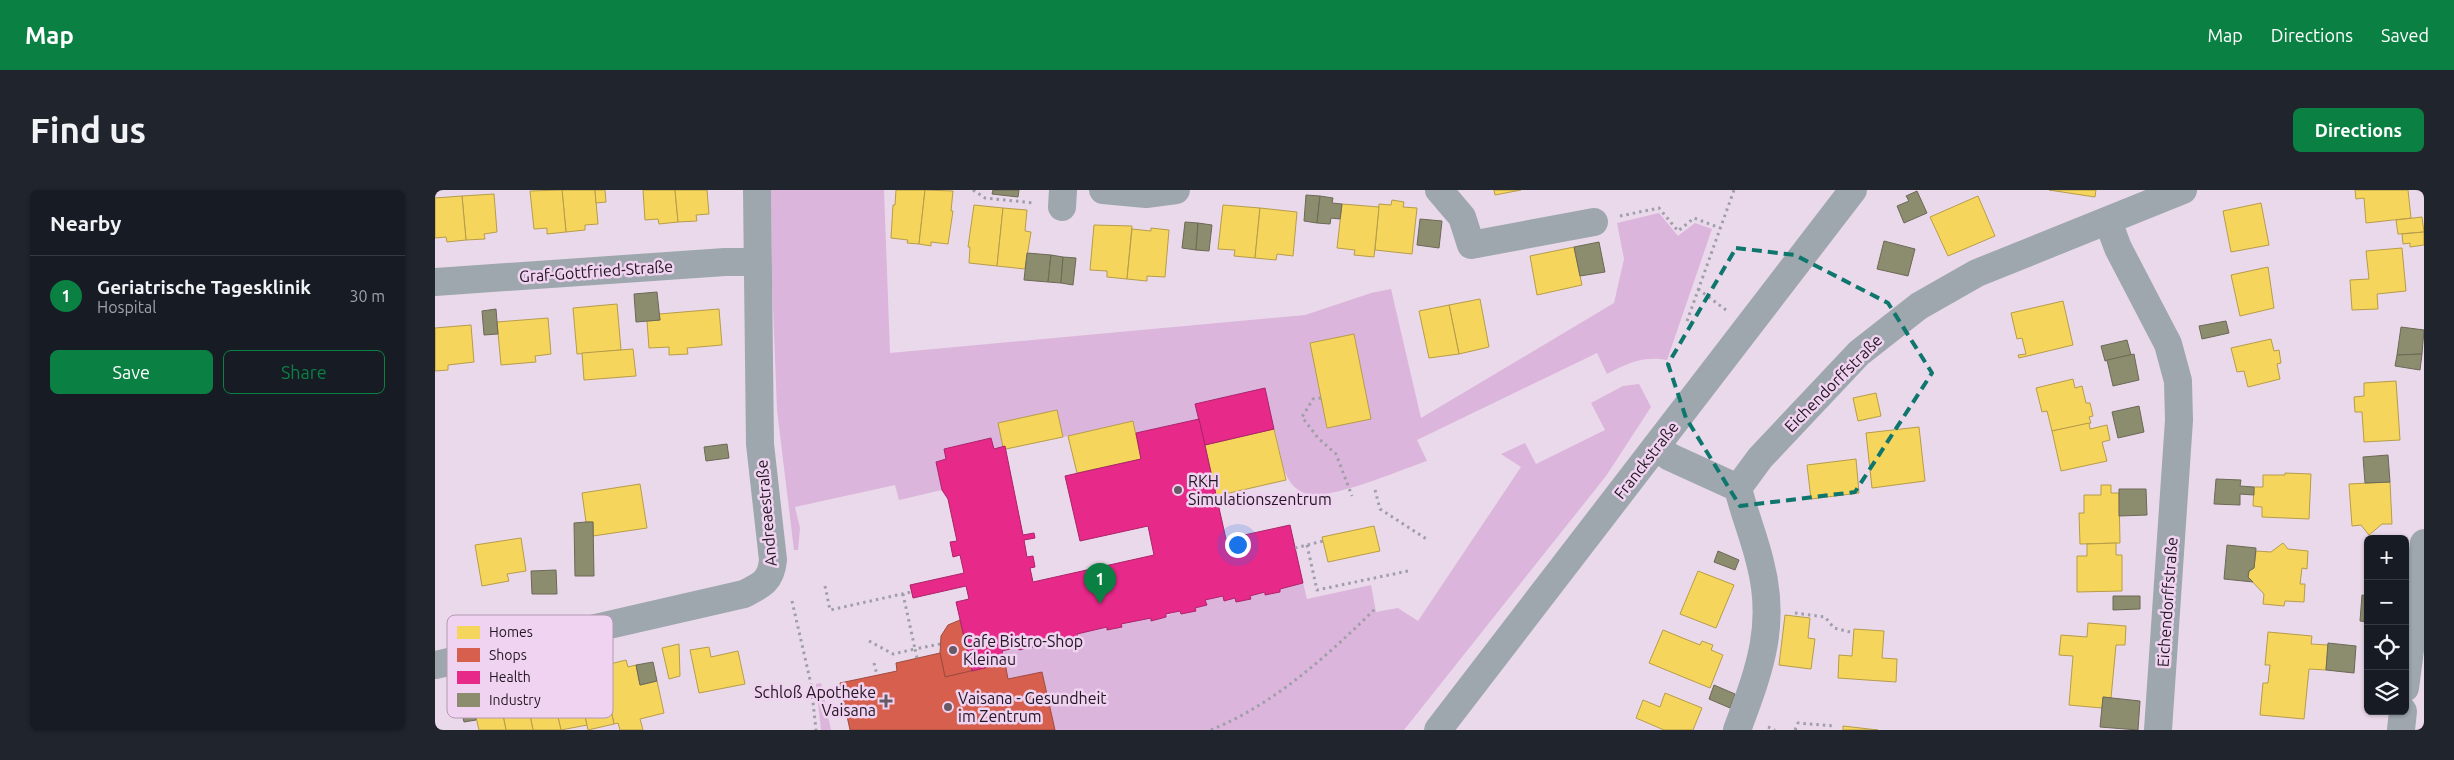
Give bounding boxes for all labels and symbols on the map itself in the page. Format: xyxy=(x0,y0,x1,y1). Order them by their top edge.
street label: Graf-Gottfried-Straße xyxy=(518,257,674,285)
street label: Eichendorffstraße xyxy=(1781,331,1885,435)
street label: Franckstraße xyxy=(1610,418,1682,502)
street label: Andreaestraße xyxy=(752,459,780,567)
place label: RKH Simulationszentrum xyxy=(1188,472,1332,508)
marker: RKH Simulationszentrum xyxy=(1172,484,1184,496)
your location xyxy=(1225,532,1251,558)
street label: Eichendorffstraße xyxy=(2153,536,2181,668)
pin: 1 xyxy=(1084,563,1116,604)
legend xyxy=(447,615,613,718)
text: Homes xyxy=(489,624,533,640)
place label: Cafe Bistro-Shop Kleinau xyxy=(963,632,1083,668)
marker: Cafe Bistro-Shop Kleinau xyxy=(947,644,959,656)
text: Shops xyxy=(489,647,527,663)
text: Health xyxy=(489,669,531,685)
place label: Schloß Apotheke Vaisana xyxy=(754,683,876,719)
place label: Vaisana - Gesundheit im Zentrum xyxy=(958,689,1107,725)
text: Industry xyxy=(489,692,541,708)
marker: Schloß Apotheke Vaisana xyxy=(880,695,892,707)
marker: Vaisana - Gesundheit im Zentrum xyxy=(942,701,954,713)

